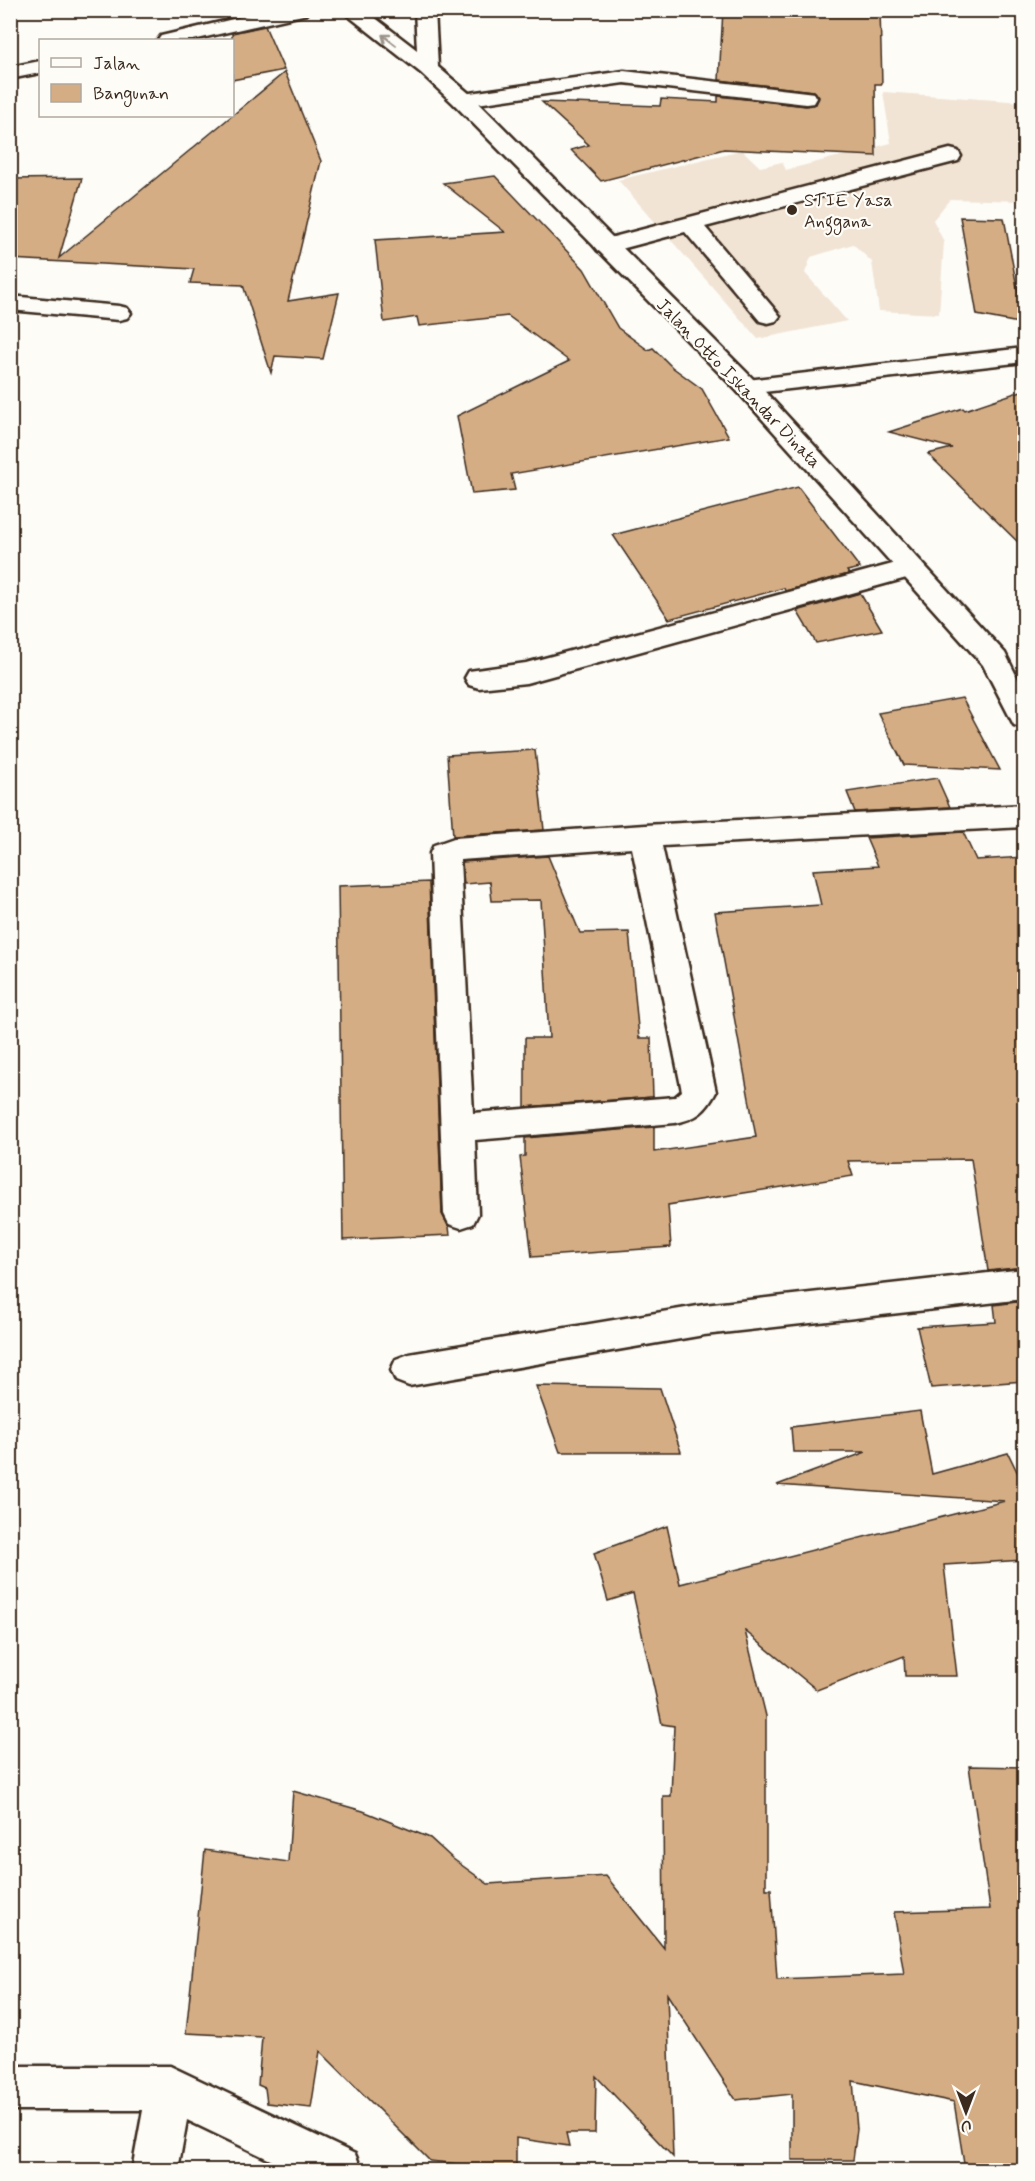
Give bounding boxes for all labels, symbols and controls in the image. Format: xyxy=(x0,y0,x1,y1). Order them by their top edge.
one-way arrow xyxy=(382,33,398,46)
legend xyxy=(39,39,234,117)
text: Jalan xyxy=(93,52,140,76)
text: Bangunan xyxy=(93,82,169,107)
place label: STIE Yasa Anggana xyxy=(804,189,893,236)
marker: STIE Yasa Anggana xyxy=(785,203,799,217)
street label: Jalan Otto Iskandar Dinata xyxy=(651,294,826,474)
north arrow xyxy=(936,2082,996,2142)
text: U xyxy=(961,2115,971,2136)

